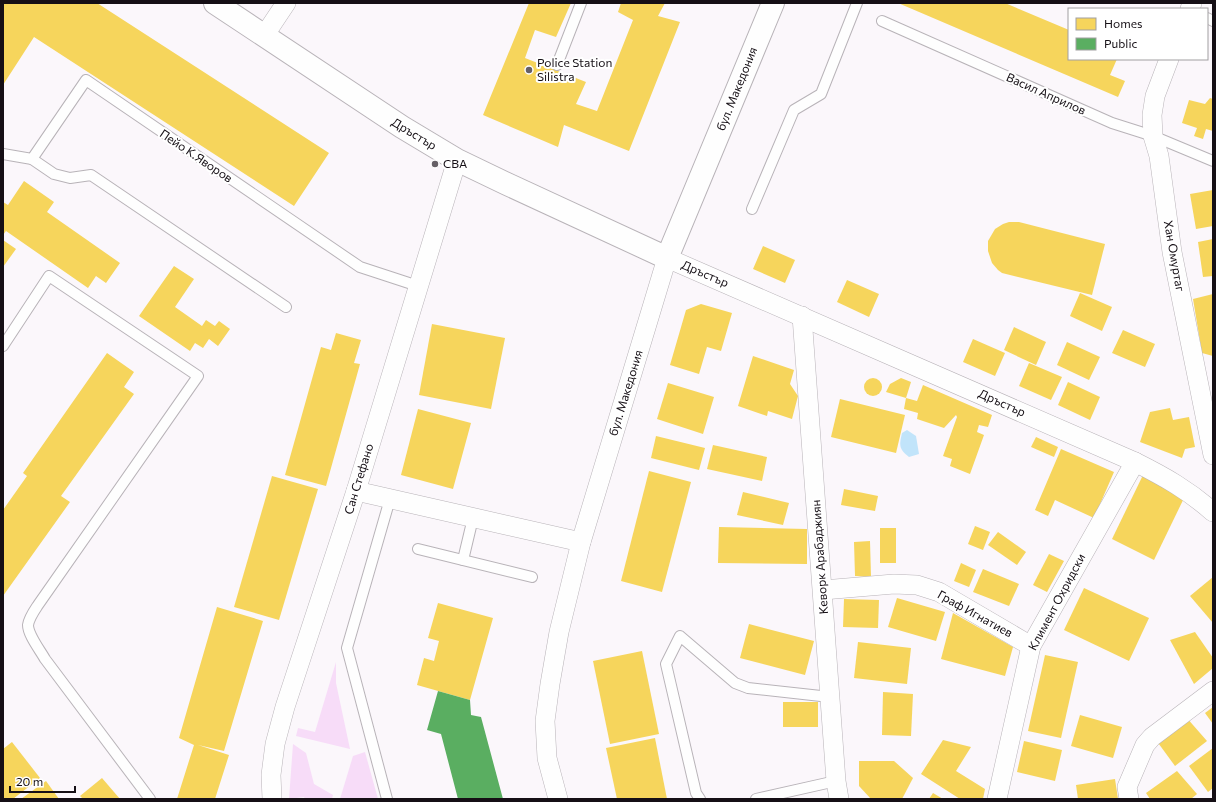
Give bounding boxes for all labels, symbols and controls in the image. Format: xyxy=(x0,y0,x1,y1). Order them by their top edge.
legend xyxy=(1068,8,1208,60)
text: Homes xyxy=(1104,16,1142,30)
text: Public xyxy=(1104,36,1137,50)
street label: бул. Македония xyxy=(713,45,759,133)
place label: Police Station Silistra xyxy=(537,55,612,83)
marker: Police Station Silistra xyxy=(524,65,534,75)
street label: Васил Априлов xyxy=(1005,69,1088,117)
street label: Дръстър xyxy=(390,114,439,152)
street label: Пейо К.Яворов xyxy=(158,126,236,185)
place label: CBA xyxy=(443,156,467,170)
marker: CBA xyxy=(430,159,440,169)
street label: Хан Омуртаг xyxy=(1162,219,1188,293)
street label: Дръстър xyxy=(680,257,731,289)
street label: бул. Македония xyxy=(605,348,645,437)
street label: Дръстър xyxy=(977,386,1028,419)
street label: Сан Стефано xyxy=(341,442,375,516)
street label: Кеворк Арабаджиян xyxy=(808,499,830,615)
street label: Климент Охридски xyxy=(1025,551,1088,652)
street label: Граф Игнатиев xyxy=(936,587,1015,639)
scale bar xyxy=(10,768,75,794)
text: 20 m xyxy=(16,774,43,788)

